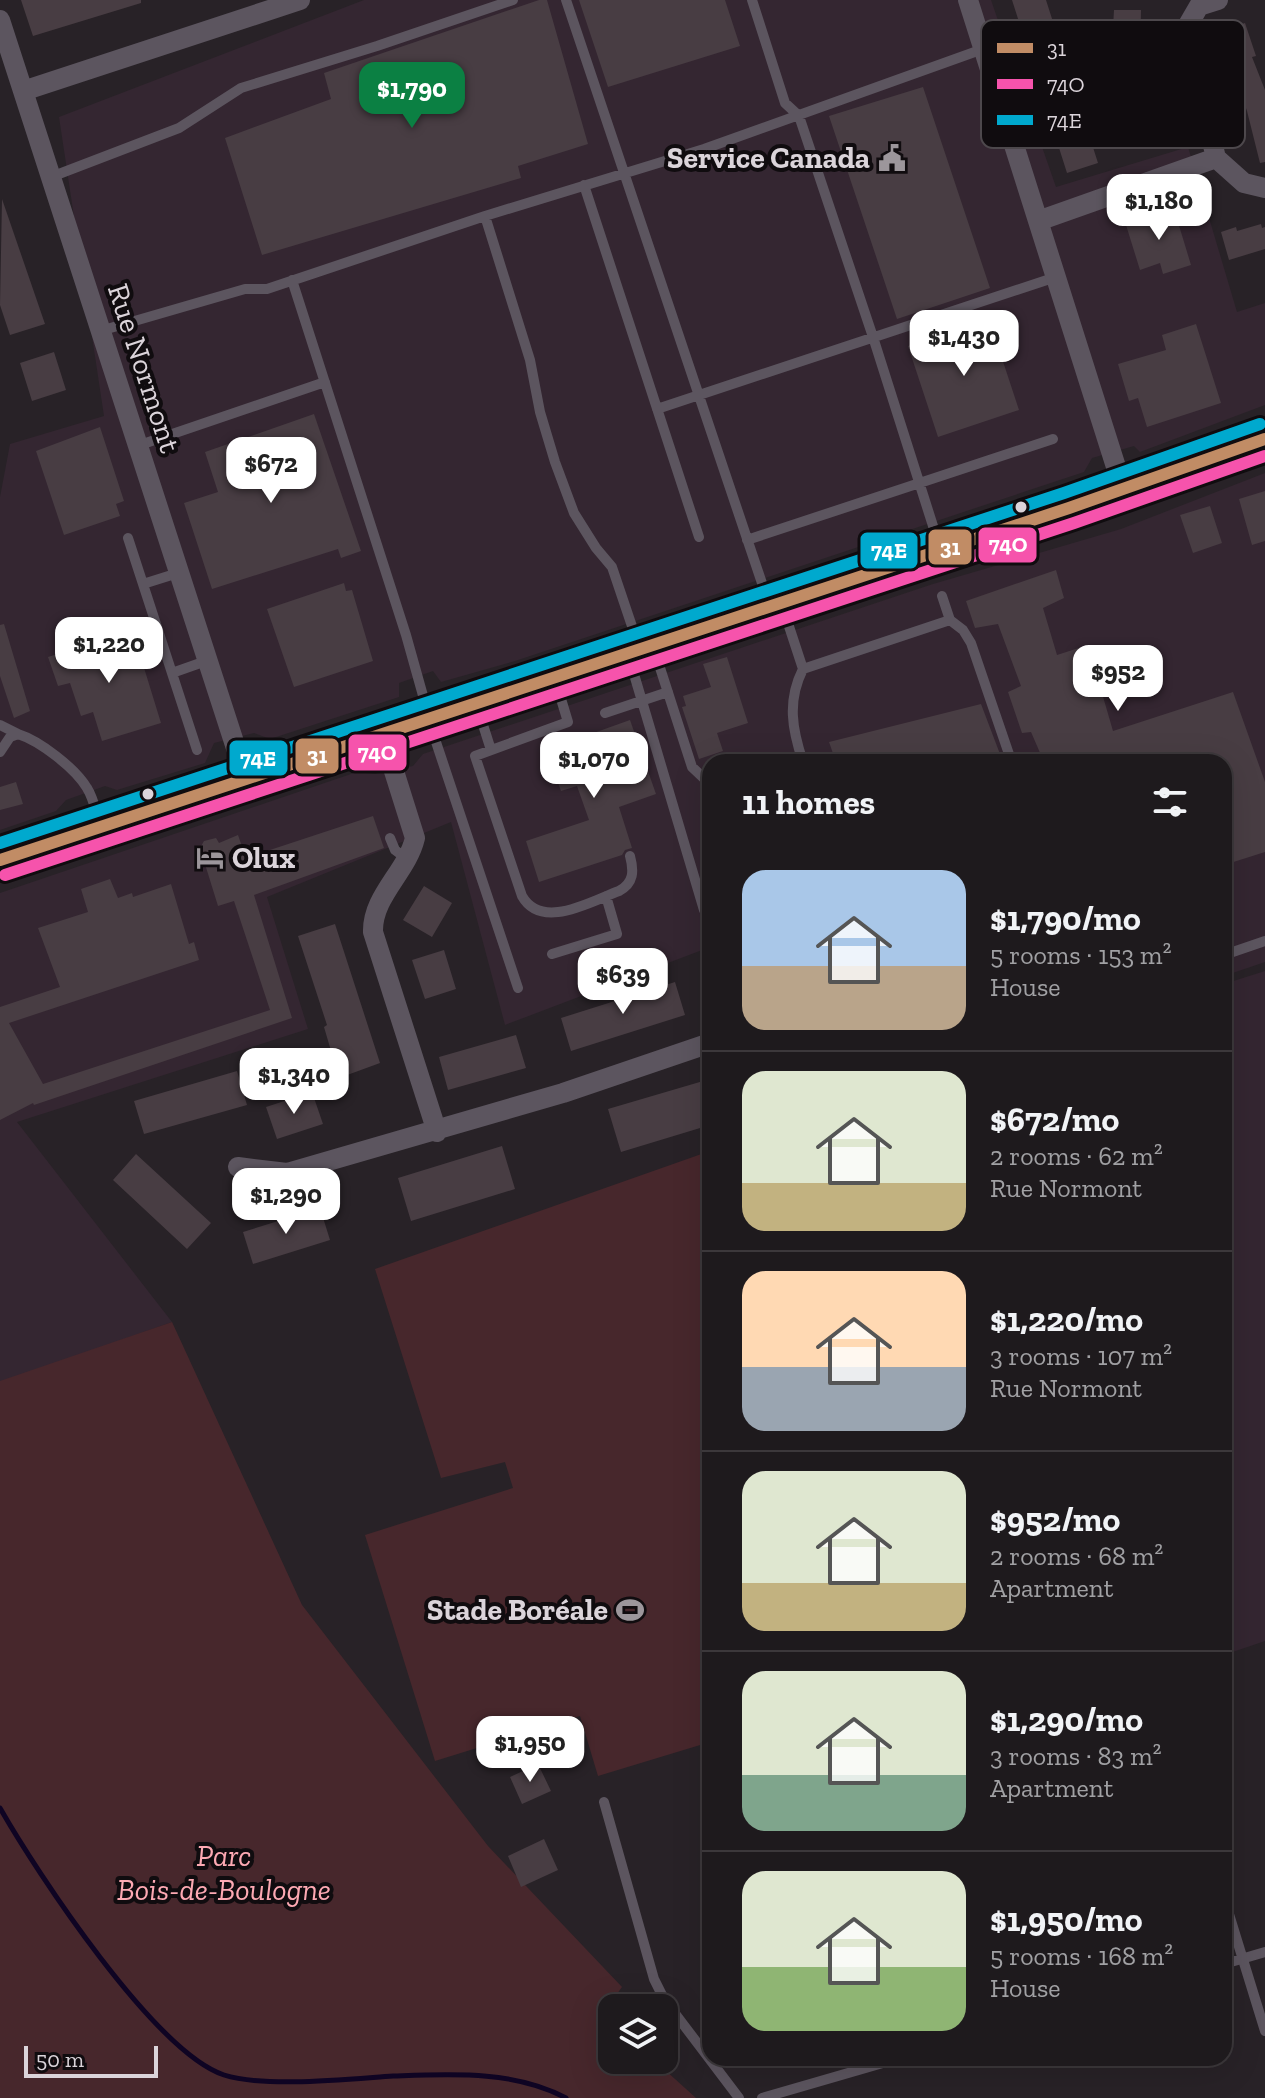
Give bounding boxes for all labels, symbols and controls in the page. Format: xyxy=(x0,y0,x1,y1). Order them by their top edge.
legend xyxy=(981,20,1245,148)
text: 31 xyxy=(1047,35,1067,62)
pin: $1,790 xyxy=(347,62,477,130)
text: 74O xyxy=(1047,71,1085,98)
text: $1,790 xyxy=(377,72,447,104)
text: 74E xyxy=(1047,107,1082,134)
place label: Service Canada xyxy=(667,140,870,176)
public building icon: Service Canada xyxy=(877,143,907,173)
pin: $1,180 xyxy=(1094,174,1224,242)
text: $1,180 xyxy=(1125,184,1193,216)
street label: Rue Normont xyxy=(100,279,188,457)
pin: $1,430 xyxy=(899,310,1029,378)
text: $1,430 xyxy=(928,320,1000,352)
pin: $672 xyxy=(224,437,318,505)
text: $672 xyxy=(244,447,298,479)
unlabelled marker xyxy=(1013,499,1029,515)
line badge: 74O xyxy=(977,526,1038,564)
line badge: 31 xyxy=(927,528,973,566)
line badge: 74E xyxy=(859,531,919,570)
text: 74O xyxy=(989,531,1028,558)
text: 31 xyxy=(940,534,960,561)
text: 74E xyxy=(871,537,907,564)
pin: $1,220 xyxy=(44,617,174,685)
text: $1,220 xyxy=(73,627,145,659)
pin: $952 xyxy=(1071,645,1165,713)
text: $952 xyxy=(1091,655,1145,687)
pin: $1,070 xyxy=(529,732,659,800)
line badge: 74O xyxy=(347,733,408,772)
line badge: 31 xyxy=(294,737,340,775)
line badge: 74E xyxy=(228,739,289,777)
text: 74O xyxy=(358,739,397,766)
text: 31 xyxy=(307,742,327,769)
text: $1,070 xyxy=(558,742,630,774)
text: 74E xyxy=(240,745,276,772)
icon: filters xyxy=(1148,780,1192,824)
text: 11 homes xyxy=(742,782,875,823)
unlabelled marker xyxy=(140,786,156,802)
place label: Olux xyxy=(232,840,295,876)
hotel icon: Olux xyxy=(195,843,225,873)
text: $1,790/mo xyxy=(990,898,1141,939)
icon: home xyxy=(806,902,902,998)
text: 5 rooms · 153 m² xyxy=(990,939,1172,971)
pin: $639 xyxy=(576,948,670,1016)
text: $639 xyxy=(596,958,650,990)
text: House xyxy=(990,971,1061,1003)
pin: $1,340 xyxy=(229,1048,359,1116)
text: $1,340 xyxy=(258,1058,330,1090)
text: $672/mo xyxy=(990,1099,1119,1140)
icon: home xyxy=(806,1103,902,1199)
text: 2 rooms · 62 m² xyxy=(990,1140,1163,1172)
pin: $1,290 xyxy=(221,1168,351,1236)
text: Rue Normont xyxy=(990,1172,1142,1204)
text: $1,290 xyxy=(250,1178,322,1210)
text: $1,220/mo xyxy=(990,1299,1143,1340)
icon: home xyxy=(806,1303,902,1399)
text: 3 rooms · 107 m² xyxy=(990,1340,1172,1372)
text: Rue Normont xyxy=(990,1372,1142,1404)
text: $952/mo xyxy=(990,1499,1120,1540)
icon: home xyxy=(806,1503,902,1599)
text: 2 rooms · 68 m² xyxy=(990,1540,1163,1572)
text: Apartment xyxy=(990,1572,1113,1604)
place label: Stade Boréale xyxy=(427,1592,608,1628)
sports icon: Stade Boréale xyxy=(615,1595,645,1625)
text: $1,290/mo xyxy=(990,1699,1143,1740)
icon: home xyxy=(806,1703,902,1799)
pin: $1,950 xyxy=(465,1716,595,1784)
text: $1,950 xyxy=(494,1726,566,1758)
text: 3 rooms · 83 m² xyxy=(990,1740,1162,1772)
text: Apartment xyxy=(990,1772,1113,1804)
park label: Parc Bois-de-Boulogne xyxy=(117,1838,331,1908)
text: $1,950/mo xyxy=(990,1899,1143,1940)
icon: home xyxy=(806,1903,902,1999)
text: 5 rooms · 168 m² xyxy=(990,1940,1173,1972)
text: House xyxy=(990,1972,1061,2004)
map controls xyxy=(598,1994,678,2074)
button: layers xyxy=(598,1994,678,2074)
scale bar xyxy=(24,2042,158,2078)
text: 50 m xyxy=(36,2046,84,2073)

